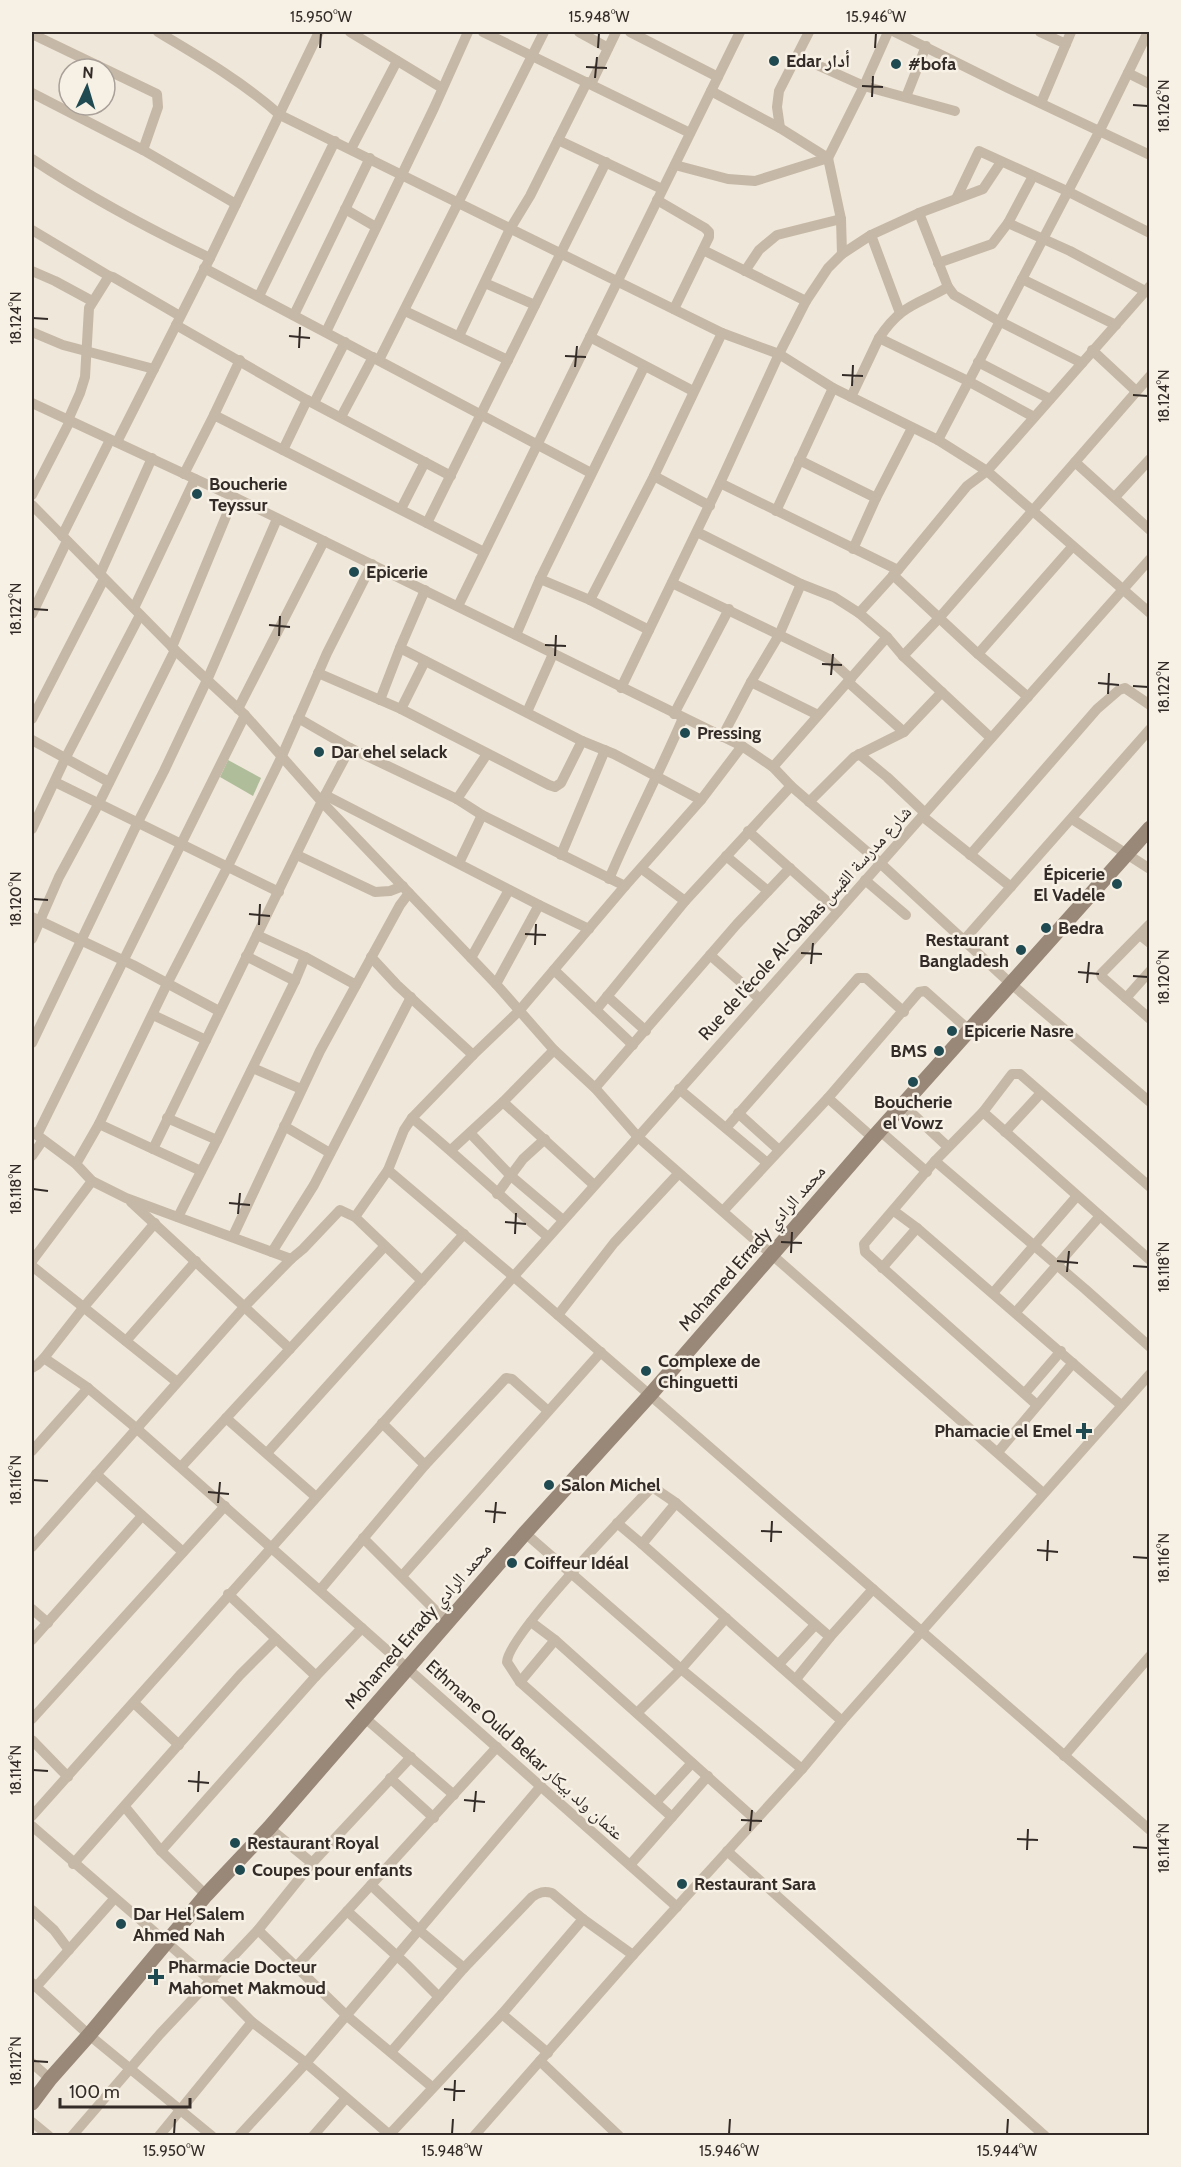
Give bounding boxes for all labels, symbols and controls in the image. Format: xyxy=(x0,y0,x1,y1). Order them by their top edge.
text: 15.950°W xyxy=(290,8,353,26)
text: 15.948°W xyxy=(569,8,630,26)
text: 15.946°W xyxy=(846,8,907,26)
place label: Edar أدار xyxy=(786,50,850,72)
place label: #bofa xyxy=(908,53,956,75)
marker: Edar أدار xyxy=(767,54,781,68)
north arrow xyxy=(57,57,117,117)
marker: #bofa xyxy=(889,57,903,71)
text: N xyxy=(82,63,94,82)
text: 18.126°N xyxy=(1155,80,1173,132)
text: 18.124°N xyxy=(7,291,25,345)
text: 18.124°N xyxy=(1155,369,1173,423)
place label: Boucherie Teyssur xyxy=(209,473,287,516)
marker: Boucherie Teyssur xyxy=(190,487,204,501)
place label: Epicerie xyxy=(366,561,428,583)
marker: Epicerie xyxy=(347,565,361,579)
text: 18.122°N xyxy=(7,583,25,635)
text: 18.122°N xyxy=(1155,661,1173,713)
place label: Pressing xyxy=(697,722,761,744)
marker: Pressing xyxy=(678,726,692,740)
place label: Dar ehel selack xyxy=(331,741,448,763)
marker: Dar ehel selack xyxy=(312,745,326,759)
street label: Rue de l'école Al-Qabas شارع مدرسة القبس xyxy=(694,801,916,1045)
place label: Épicerie El Vadele xyxy=(1033,863,1105,906)
text: 18.120°N xyxy=(7,871,25,927)
marker: Épicerie El Vadele xyxy=(1110,877,1124,891)
place label: Bedra xyxy=(1058,917,1104,939)
marker: Bedra xyxy=(1039,921,1053,935)
place label: Restaurant Bangladesh xyxy=(919,929,1009,972)
marker: Restaurant Bangladesh xyxy=(1014,943,1028,957)
text: 18.120°N xyxy=(1155,949,1173,1005)
place label: Epicerie Nasre xyxy=(964,1020,1074,1042)
marker: Epicerie Nasre xyxy=(945,1024,959,1038)
place label: BMS xyxy=(890,1040,927,1062)
marker: BMS xyxy=(932,1044,946,1058)
marker: Boucherie el Vowz xyxy=(906,1075,920,1089)
place label: Boucherie el Vowz xyxy=(874,1091,952,1134)
street label: Mohamed Errady محمد الرادي xyxy=(674,1160,833,1338)
text: 18.118°N xyxy=(7,1164,25,1214)
text: 18.118°N xyxy=(1155,1242,1173,1292)
place label: Complexe de Chinguetti xyxy=(658,1350,760,1393)
marker: Complexe de Chinguetti xyxy=(639,1364,653,1378)
place label: Phamacie el Emel xyxy=(934,1420,1072,1442)
marker: Phamacie el Emel xyxy=(1077,1424,1091,1438)
text: 18.116°N xyxy=(7,1455,25,1505)
place label: Salon Michel xyxy=(561,1474,661,1496)
marker: Salon Michel xyxy=(542,1478,556,1492)
text: 18.116°N xyxy=(1155,1533,1173,1583)
street label: Mohamed Errady محمد الرادي xyxy=(340,1538,499,1716)
place label: Coiffeur Idéal xyxy=(524,1552,629,1574)
marker: Coiffeur Idéal xyxy=(505,1556,519,1570)
street label: Ethmane Ould Bekar عثمان ولد بيكار xyxy=(421,1655,629,1845)
text: 18.114°N xyxy=(7,1745,25,1795)
text: 18.114°N xyxy=(1155,1823,1173,1873)
place label: Restaurant Royal xyxy=(247,1832,379,1854)
marker: Restaurant Royal xyxy=(228,1836,242,1850)
place label: Coupes pour enfants xyxy=(252,1859,413,1881)
marker: Coupes pour enfants xyxy=(233,1863,247,1877)
place label: Restaurant Sara xyxy=(694,1873,816,1895)
marker: Restaurant Sara xyxy=(675,1877,689,1891)
place label: Dar Hel Salem Ahmed Nah xyxy=(133,1903,245,1946)
marker: Dar Hel Salem Ahmed Nah xyxy=(114,1917,128,1931)
place label: Pharmacie Docteur Mahomet Makmoud xyxy=(168,1956,326,1999)
marker: Pharmacie Docteur Mahomet Makmoud xyxy=(149,1970,163,1984)
text: 18.112°N xyxy=(7,2036,25,2086)
scale bar xyxy=(60,2071,190,2109)
text: 100 m xyxy=(69,2081,120,2103)
text: 15.950°W xyxy=(143,2142,206,2160)
text: 15.948°W xyxy=(422,2142,483,2160)
text: 15.946°W xyxy=(699,2142,760,2160)
text: 15.944°W xyxy=(977,2142,1038,2160)

